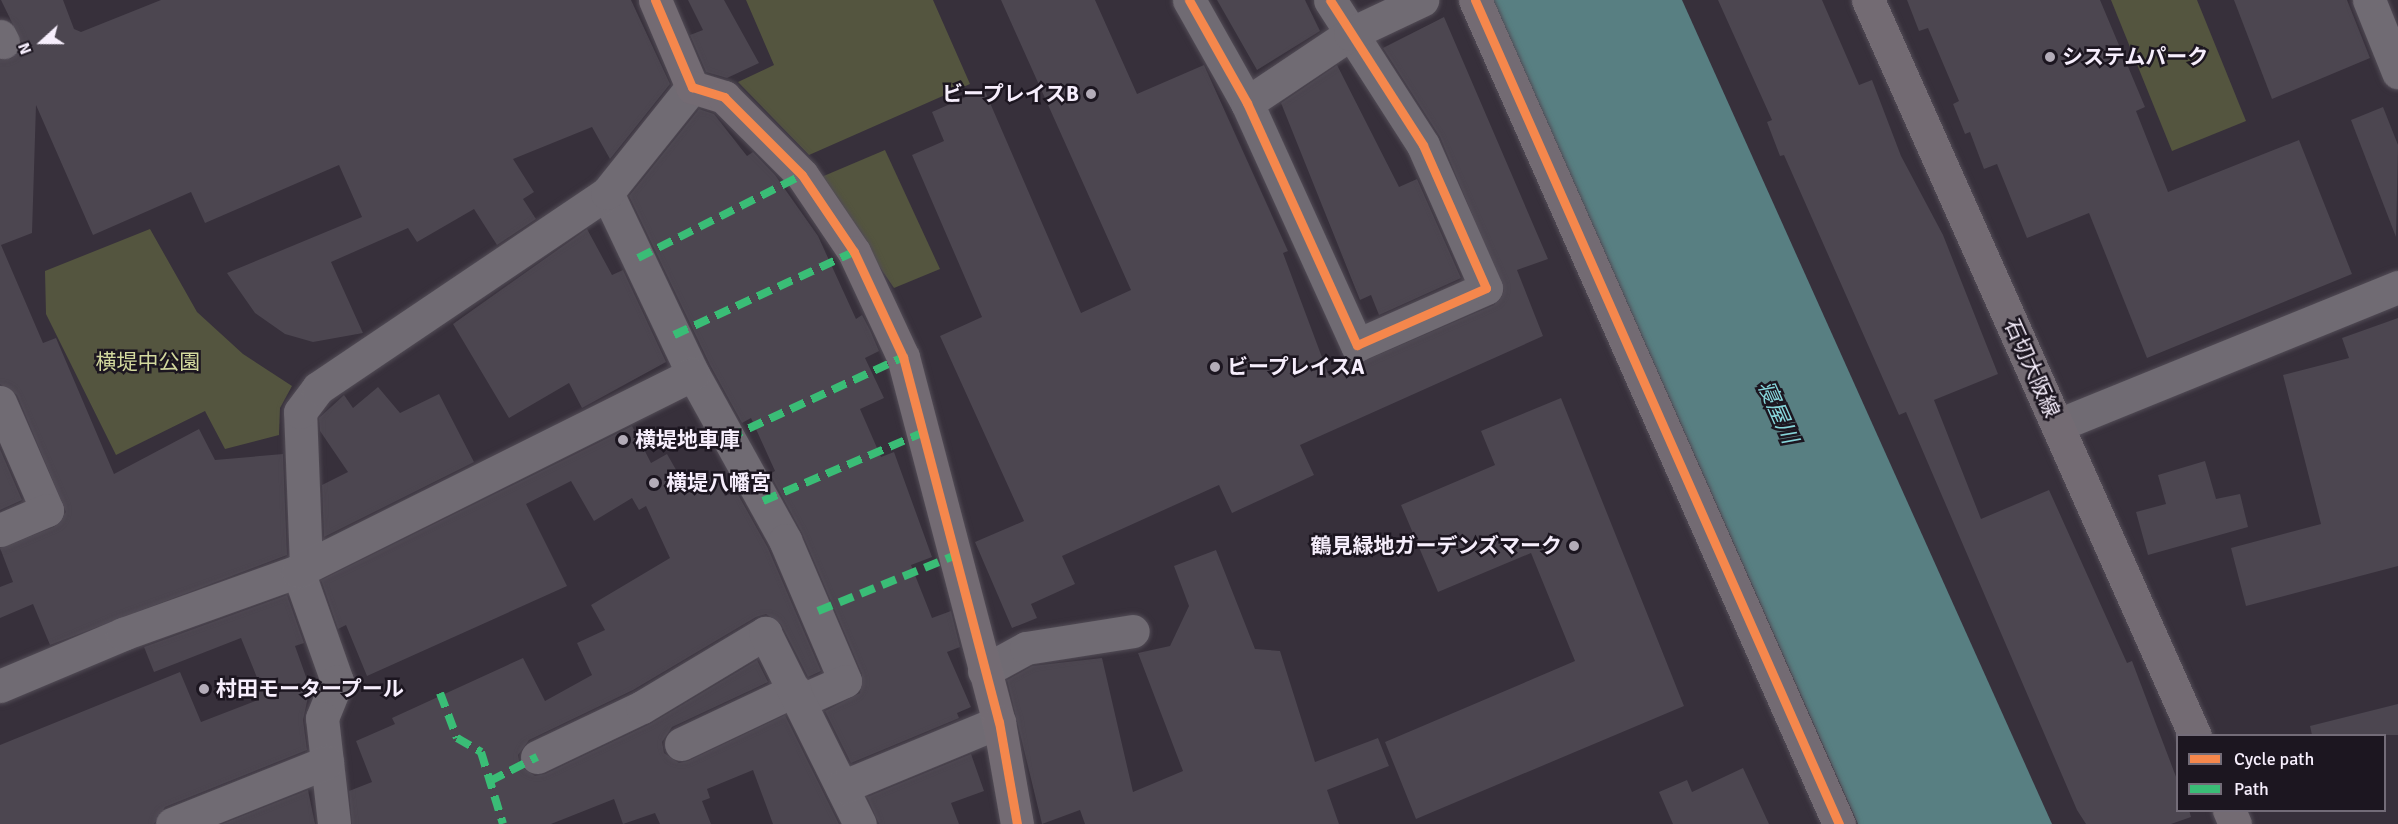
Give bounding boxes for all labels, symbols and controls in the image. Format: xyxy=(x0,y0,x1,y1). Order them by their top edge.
north arrow xyxy=(12,12,72,72)
text: N xyxy=(14,40,37,57)
place label: システムパーク xyxy=(2062,44,2209,70)
marker: システムパーク xyxy=(2043,50,2057,64)
place label: ビープレイスB xyxy=(940,81,1079,107)
marker: ビープレイスB xyxy=(1084,87,1098,101)
street label: 石切大阪線 xyxy=(1999,315,2065,421)
park label: 横堤中公園 xyxy=(96,349,200,375)
place label: ビープレイスA xyxy=(1227,354,1366,380)
marker: ビープレイスA xyxy=(1208,360,1222,374)
water label: 寝屋川 xyxy=(1753,376,1803,448)
place label: 横堤地車庫 xyxy=(635,427,740,453)
marker: 横堤地車庫 xyxy=(616,433,630,447)
place label: 横堤八幡宮 xyxy=(666,470,771,496)
marker: 横堤八幡宮 xyxy=(647,476,661,490)
place label: 鶴見緑地ガーデンズマーク xyxy=(1310,533,1562,559)
marker: 鶴見緑地ガーデンズマーク xyxy=(1567,539,1581,553)
place label: 村田モータープール xyxy=(216,676,405,702)
marker: 村田モータープール xyxy=(197,682,211,696)
legend xyxy=(2176,734,2386,812)
text: Cycle path xyxy=(2234,748,2314,770)
text: Path xyxy=(2234,778,2269,800)

